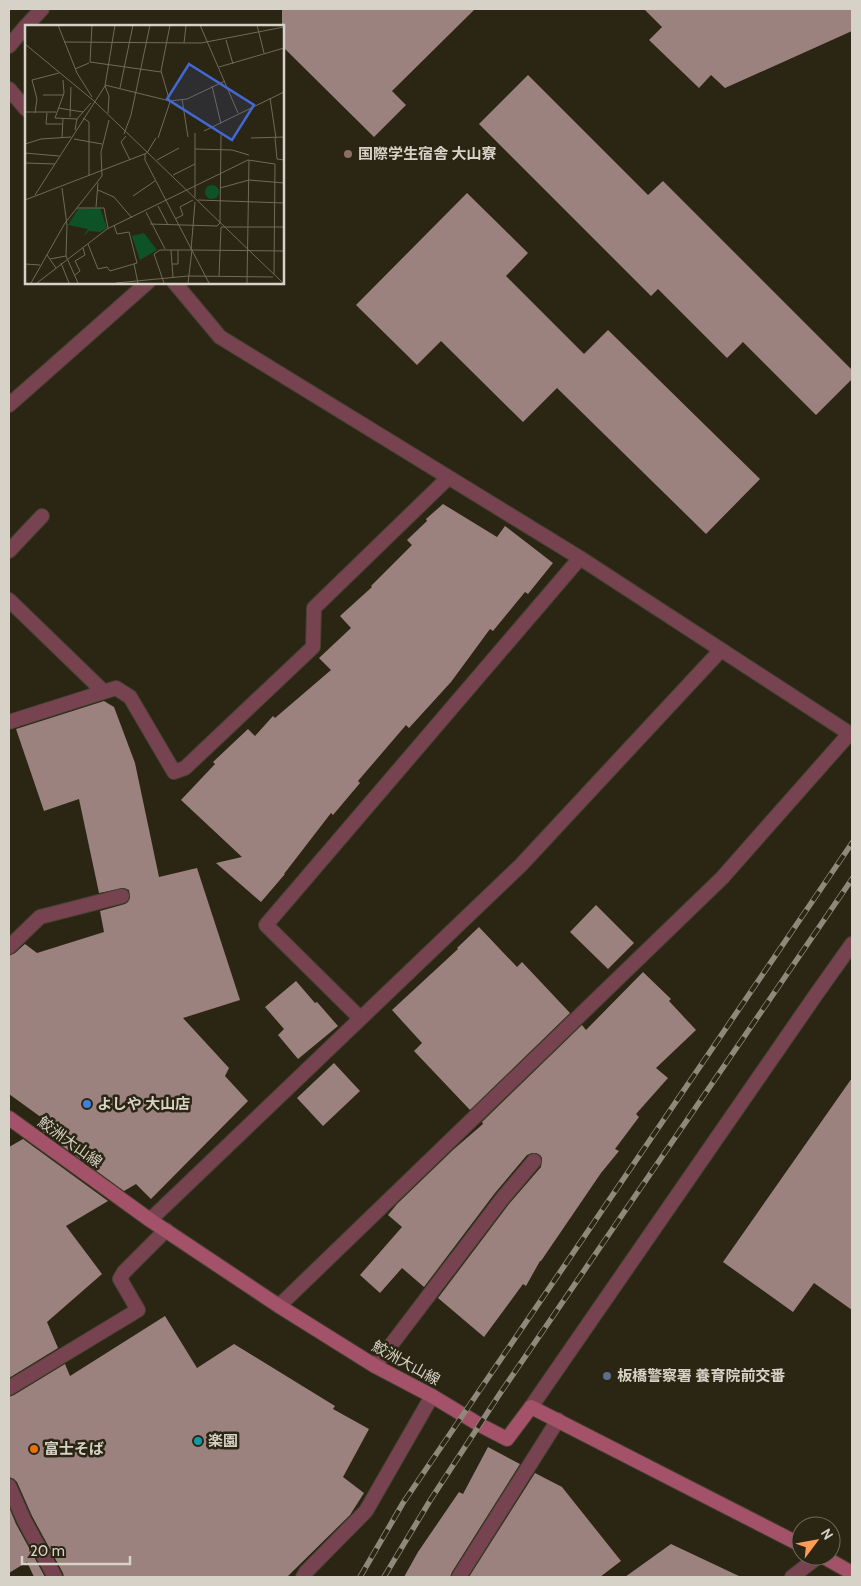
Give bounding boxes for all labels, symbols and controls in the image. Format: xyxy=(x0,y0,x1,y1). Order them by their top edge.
inset map xyxy=(25,25,284,284)
place label: 国際学生宿舎 大山寮 xyxy=(358,145,496,163)
marker: 国際学生宿舎 大山寮 xyxy=(342,148,354,160)
place label: よしや 大山店 xyxy=(97,1095,190,1113)
marker: よしや 大山店 xyxy=(81,1098,93,1110)
street label: 鮫洲大山線 xyxy=(34,1113,106,1171)
street label: 鮫洲大山線 xyxy=(369,1337,443,1389)
place label: 板橋警察署 養育院前交番 xyxy=(617,1367,785,1385)
marker: 板橋警察署 養育院前交番 xyxy=(601,1370,613,1382)
place label: 楽園 xyxy=(208,1432,238,1450)
marker: 楽園 xyxy=(192,1435,204,1447)
place label: 富士そば xyxy=(44,1440,104,1458)
marker: 富士そば xyxy=(28,1443,40,1455)
north arrow xyxy=(791,1516,841,1566)
text: N xyxy=(817,1525,837,1543)
scale bar xyxy=(22,1534,130,1566)
text: 20 m xyxy=(30,1542,65,1560)

